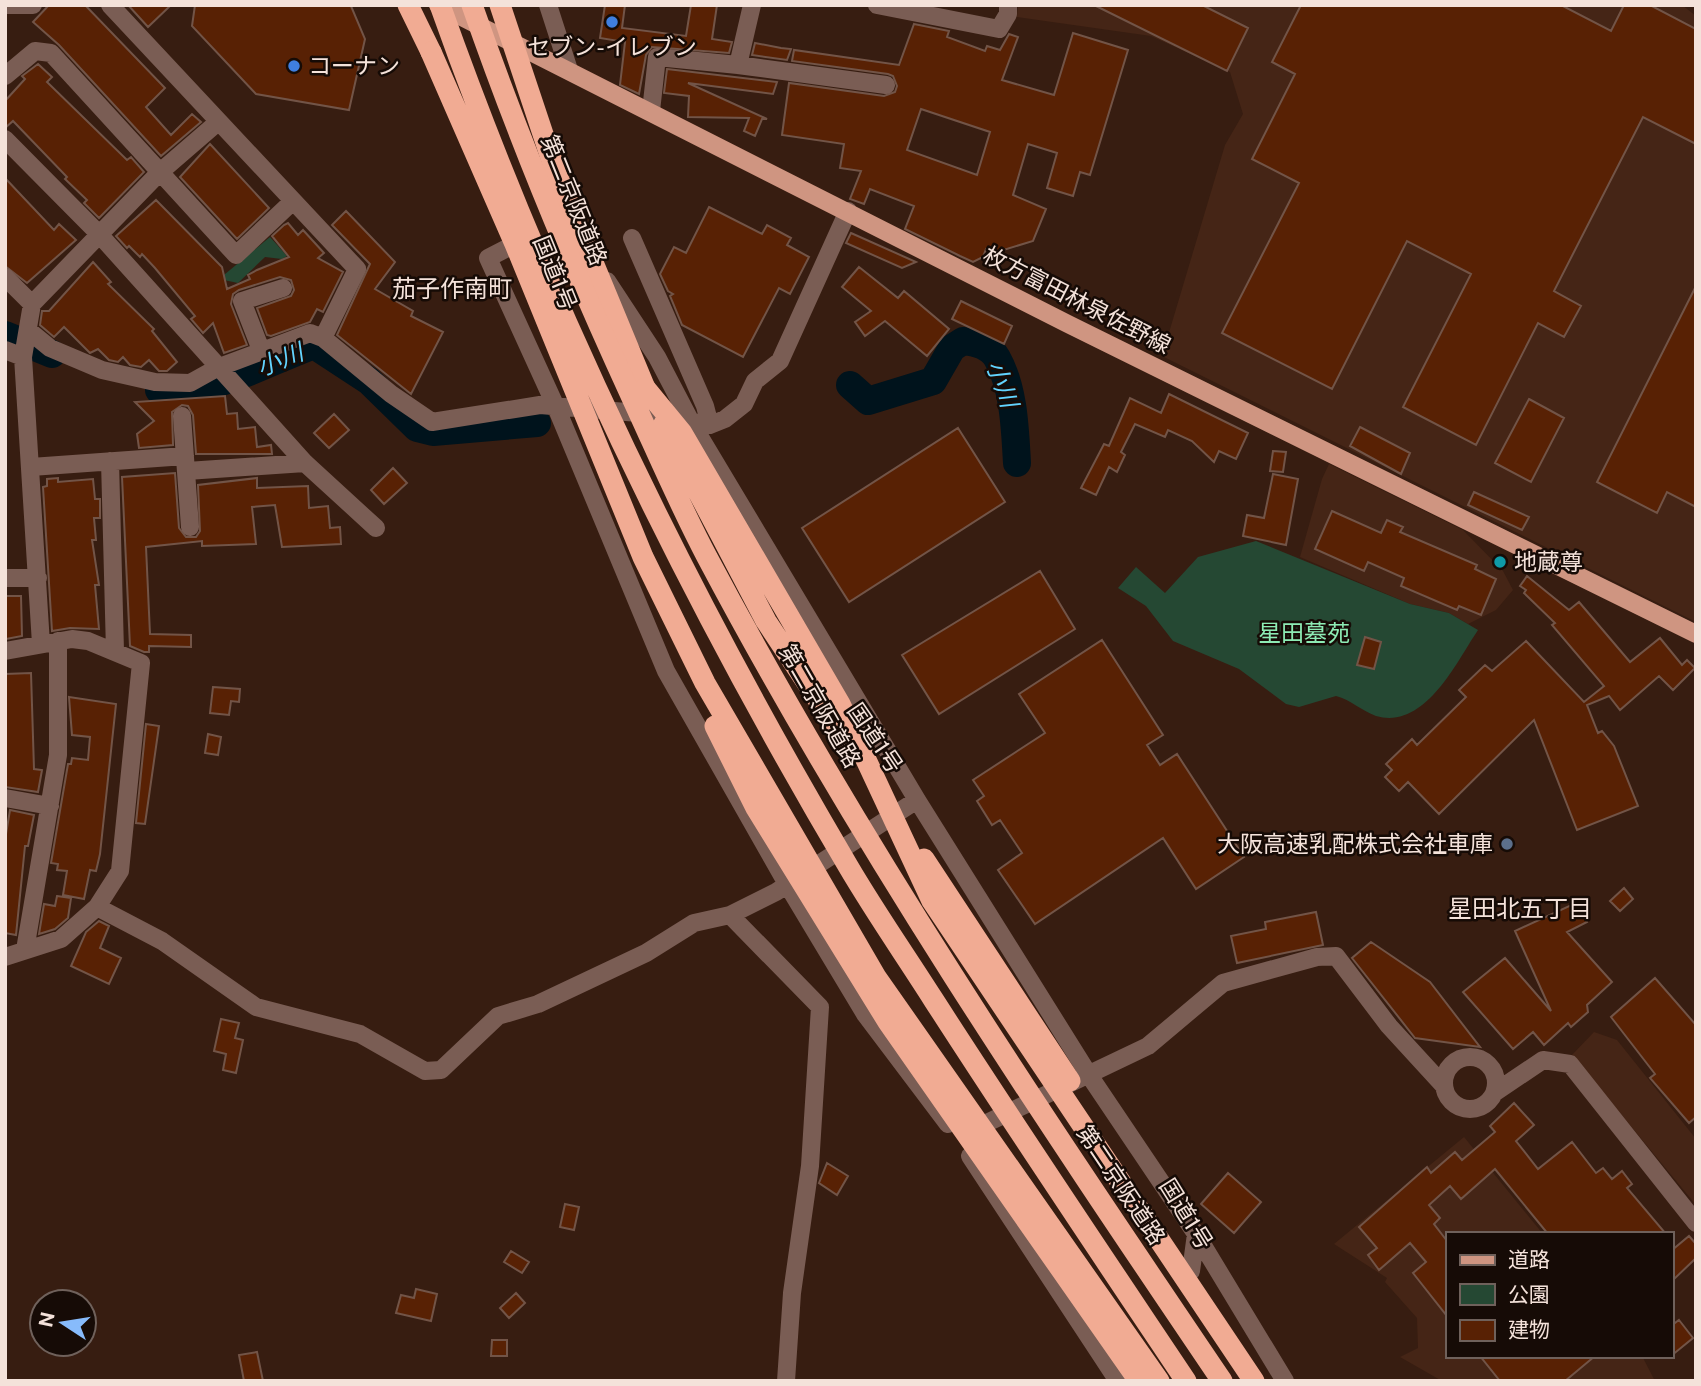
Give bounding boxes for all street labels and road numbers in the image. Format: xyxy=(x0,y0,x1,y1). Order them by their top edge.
street label: 第二京阪道路 xyxy=(536,131,613,269)
street label: 国道1号 xyxy=(528,231,583,314)
street label: 枚方富田林泉佐野線 xyxy=(979,241,1176,359)
street label: 第二京阪道路 xyxy=(774,639,867,772)
street label: 国道1号 xyxy=(842,698,909,778)
street label: 第二京阪道路 xyxy=(1072,1120,1171,1249)
street label: 国道1号 xyxy=(1154,1173,1219,1254)

